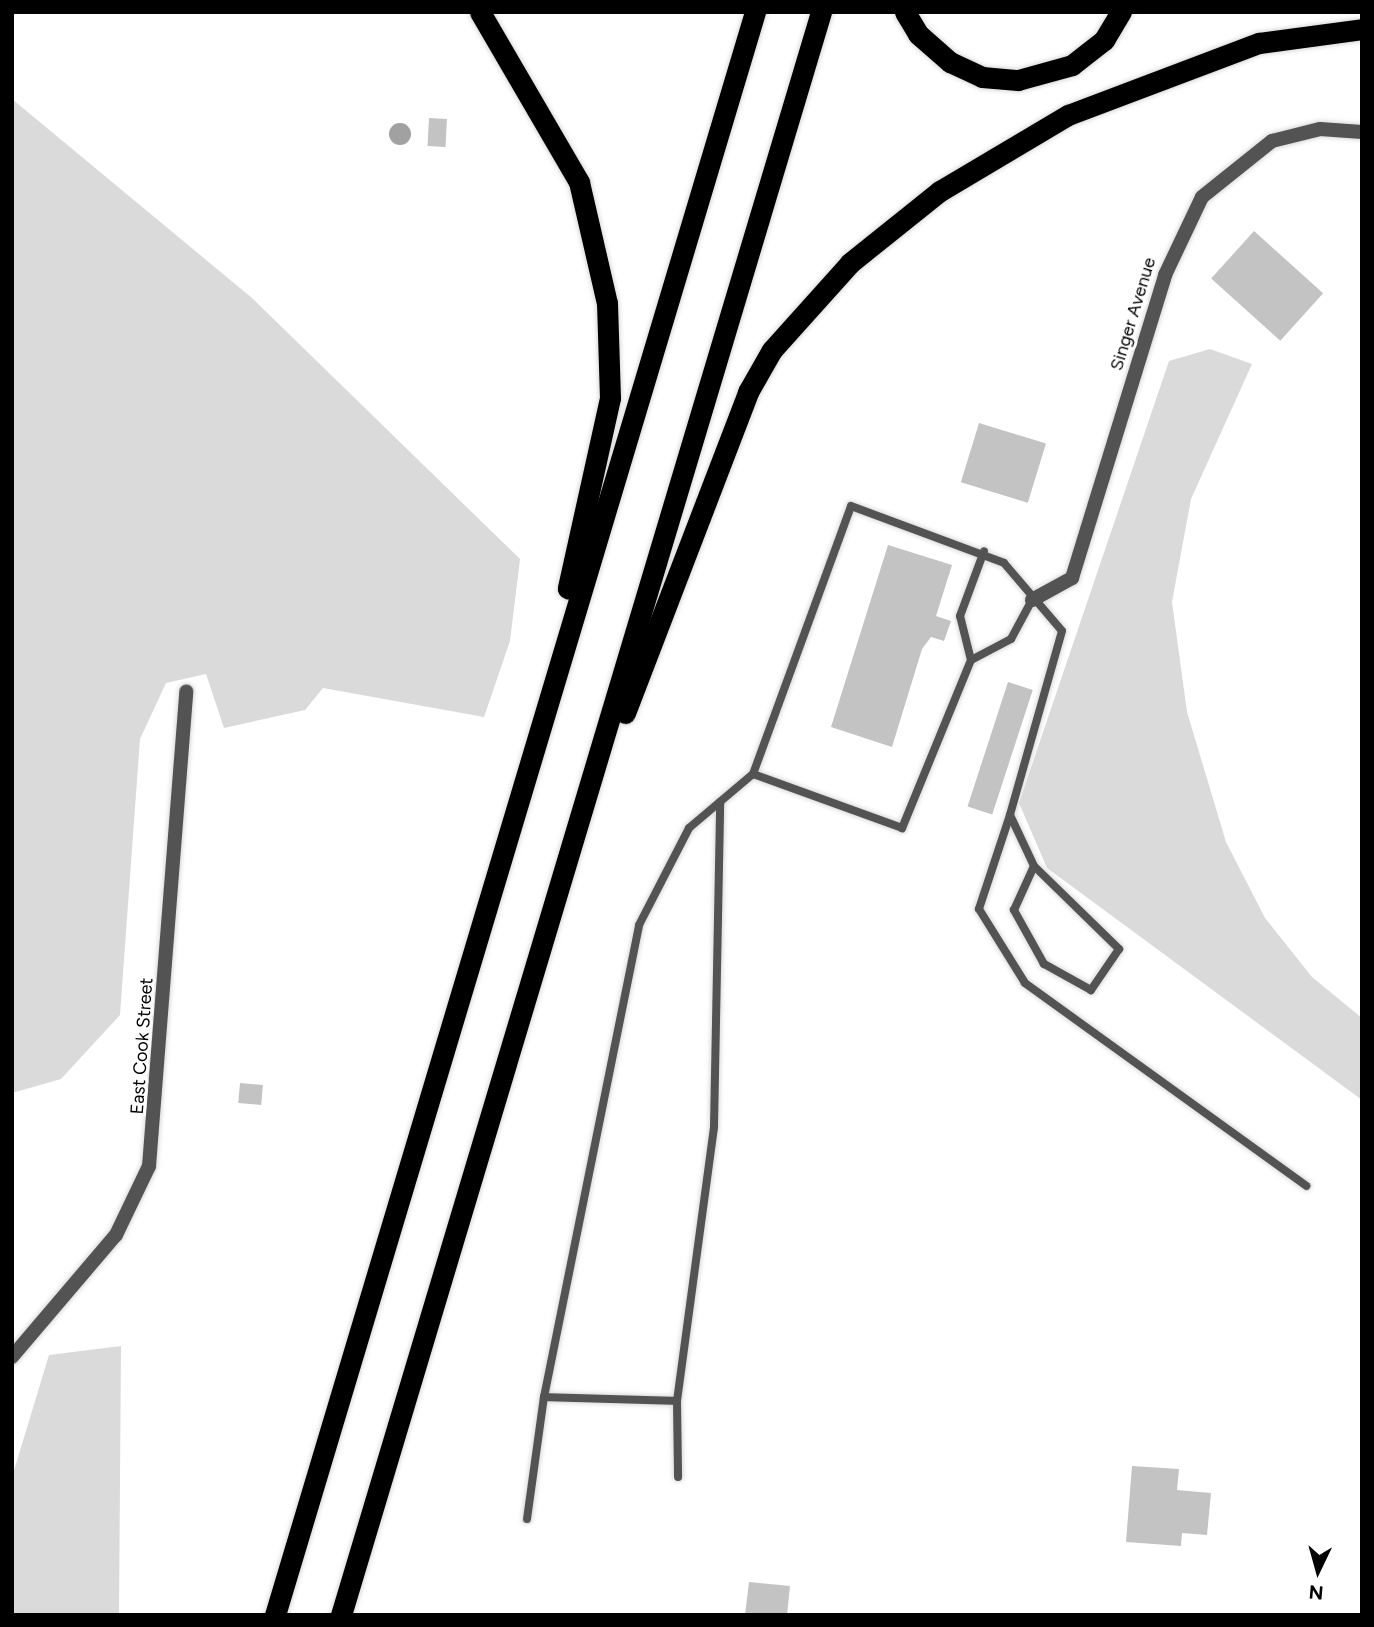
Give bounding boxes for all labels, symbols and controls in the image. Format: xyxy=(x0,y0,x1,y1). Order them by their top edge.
street label: Singer Avenue xyxy=(1106,255,1160,373)
street label: East Cook Street xyxy=(126,977,158,1115)
north arrow xyxy=(1283,1536,1353,1606)
text: N xyxy=(1308,1580,1324,1605)

